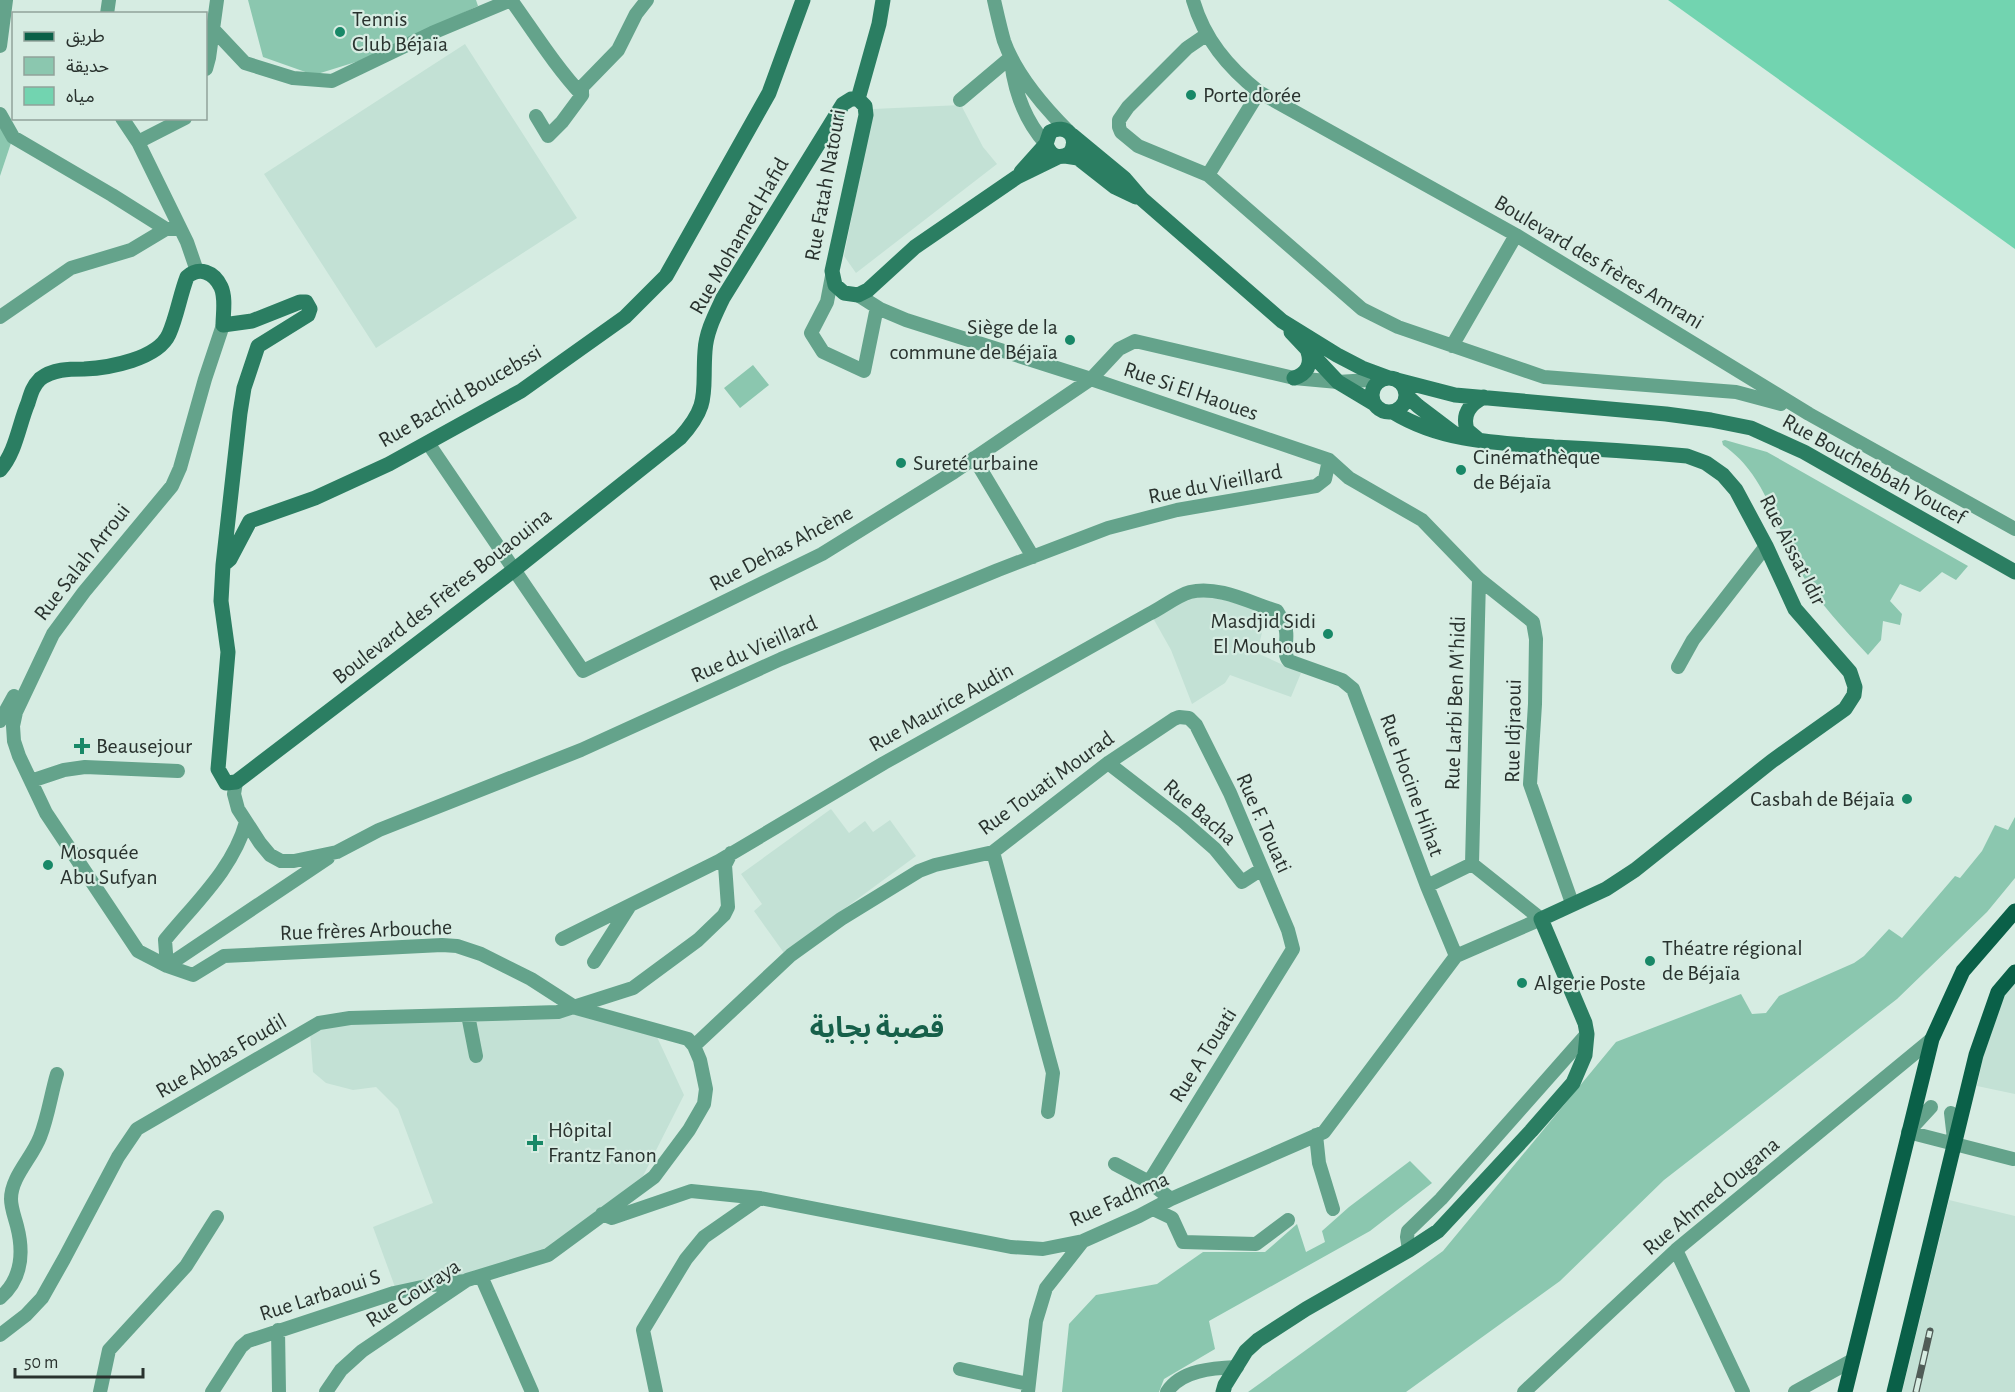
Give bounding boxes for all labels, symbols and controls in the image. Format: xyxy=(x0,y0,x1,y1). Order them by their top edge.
place label: Tennis Club Béjaïa xyxy=(352,8,448,55)
legend xyxy=(12,12,207,120)
marker: Tennis Club Béjaïa xyxy=(333,25,347,39)
text: طريق xyxy=(66,28,105,47)
text: حديقة xyxy=(66,58,109,76)
place label: Porte dorée xyxy=(1203,84,1301,106)
text: مياه xyxy=(66,88,95,106)
marker: Porte dorée xyxy=(1184,88,1198,102)
street label: Rue Fatah Natouri xyxy=(801,107,849,263)
street label: Rue Mohamed Hafid xyxy=(685,154,793,318)
street label: Boulevard des frères Amrani xyxy=(1491,191,1707,333)
place label: Siège de la commune de Béjaïa xyxy=(889,316,1058,363)
marker: Siège de la commune de Béjaïa xyxy=(1063,333,1077,347)
street label: Rue Bachid Boucebssi xyxy=(375,340,545,452)
street label: Rue Si El Haoues xyxy=(1121,358,1261,424)
street label: Rue Bouchebbah Youcef xyxy=(1779,410,1970,529)
place label: Cinémathèque de Béjaïa xyxy=(1473,446,1600,493)
place label: Sureté urbaine xyxy=(913,452,1039,474)
marker: Sureté urbaine xyxy=(894,456,908,470)
street label: Rue du Vieillard xyxy=(1146,460,1284,508)
marker: Cinémathèque de Béjaïa xyxy=(1454,463,1468,477)
street label: Rue Aissat Idir xyxy=(1756,491,1830,609)
street label: Rue Salah Arroui xyxy=(30,499,134,625)
street label: Rue Dehas Ahcène xyxy=(706,501,856,595)
street label: Boulevard des Frères Bouaouina xyxy=(328,504,556,688)
place label: Masdjid Sidi El Mouhoub xyxy=(1211,610,1316,657)
street label: Rue du Vieillard xyxy=(688,611,820,687)
street label: Rue Larbi Ben M'hidi xyxy=(1441,615,1469,791)
marker: Masdjid Sidi El Mouhoub xyxy=(1321,627,1335,641)
street label: Rue Maurice Audin xyxy=(865,658,1017,756)
street label: Rue Idjraoui xyxy=(1501,679,1525,783)
street label: Rue Hocine Hihat xyxy=(1376,711,1448,859)
street label: Rue Touati Mourad xyxy=(974,727,1118,839)
place label: Beausejour xyxy=(96,735,192,757)
marker: Beausejour xyxy=(73,737,91,755)
street label: Rue F. Touati xyxy=(1232,770,1296,876)
street label: Rue Bacha xyxy=(1159,775,1241,849)
place label: Casbah de Béjaïa xyxy=(1750,788,1895,810)
marker: Casbah de Béjaïa xyxy=(1900,792,1914,806)
place label: Mosquée Abu Sufyan xyxy=(60,841,158,888)
marker: Mosquée Abu Sufyan xyxy=(41,858,55,872)
street label: Rue frères Arbouche xyxy=(279,916,453,944)
place label: Théatre régional de Béjaïa xyxy=(1662,937,1803,984)
marker: Théatre régional de Béjaïa xyxy=(1643,954,1657,968)
place label: Algerie Poste xyxy=(1534,972,1646,994)
marker: Algerie Poste xyxy=(1515,976,1529,990)
street label: Rue A Touati xyxy=(1165,1004,1241,1106)
street label: Rue Abbas Foudil xyxy=(152,1010,290,1102)
district label: قصبة بجاية xyxy=(810,1014,944,1044)
place label: Hôpital Frantz Fanon xyxy=(548,1119,657,1166)
street label: Rue Ahmed Ougana xyxy=(1639,1133,1783,1259)
marker: Hôpital Frantz Fanon xyxy=(526,1134,544,1152)
street label: Rue Fadhma xyxy=(1066,1167,1172,1231)
street label: Rue Gouraya xyxy=(362,1255,464,1331)
street label: Rue Larbaoui S xyxy=(257,1265,383,1325)
scale bar xyxy=(15,1341,142,1379)
text: 50 m xyxy=(24,1354,58,1372)

